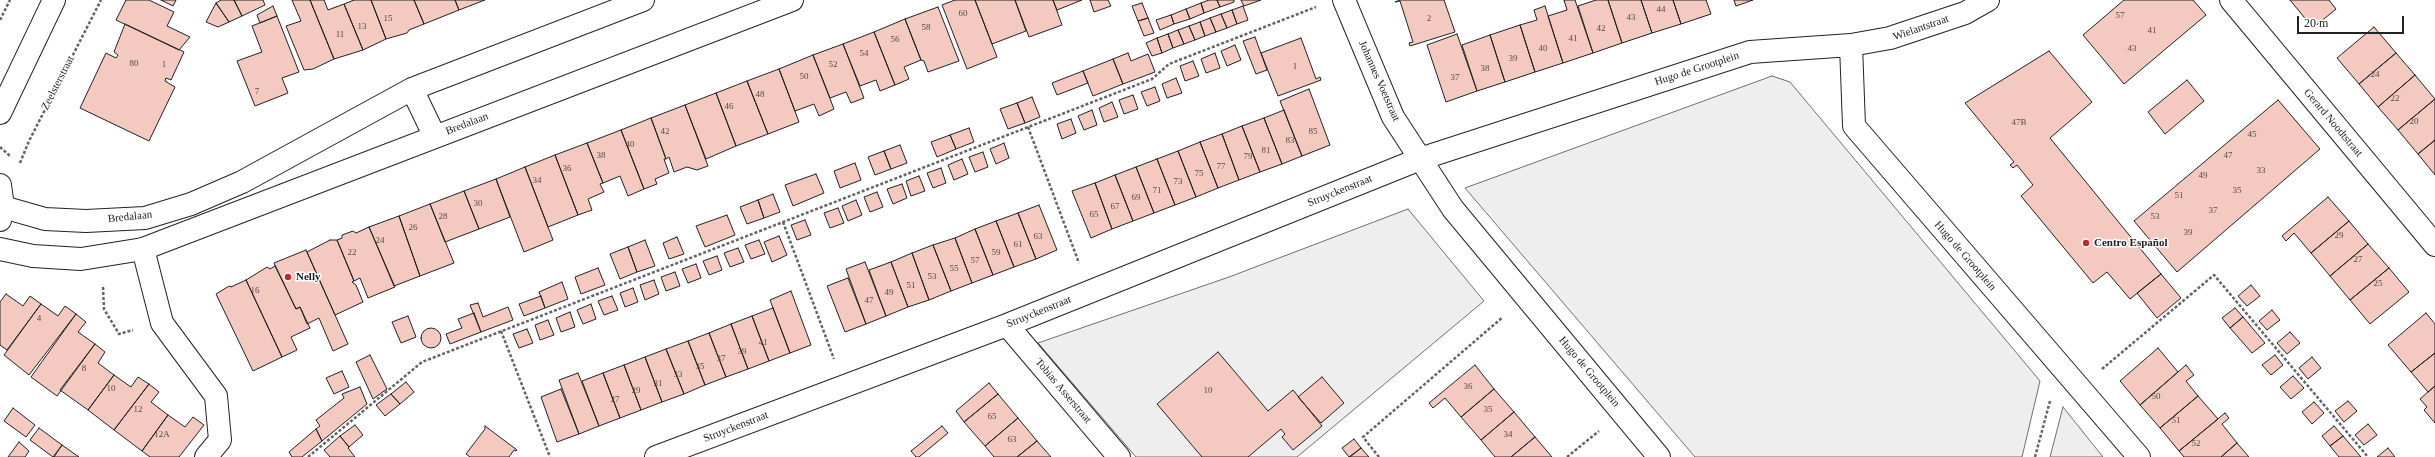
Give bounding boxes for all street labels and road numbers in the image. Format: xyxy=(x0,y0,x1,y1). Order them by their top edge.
street label: Wielantstraat xyxy=(1891,12,1951,44)
street label: Johannes Voetstraat xyxy=(1355,39,1403,123)
street label: Hugo de Grootplein xyxy=(1653,49,1741,89)
street label: Zeelsterstraat xyxy=(39,54,77,112)
street label: Gerard Noodtstraat xyxy=(2301,86,2365,160)
street label: Bredalaan xyxy=(444,110,490,138)
street label: Struyckenstraat xyxy=(1306,172,1374,210)
street label: Bredalaan xyxy=(107,208,153,226)
street label: Hugo de Grootplein xyxy=(1931,218,1999,294)
street label: Struyckenstraat xyxy=(1005,293,1073,331)
street label: Hugo de Grootplein xyxy=(1556,334,1622,410)
street label: Tobias Asserstraat xyxy=(1032,356,1094,426)
street label: Struyckenstraat xyxy=(702,409,770,445)

